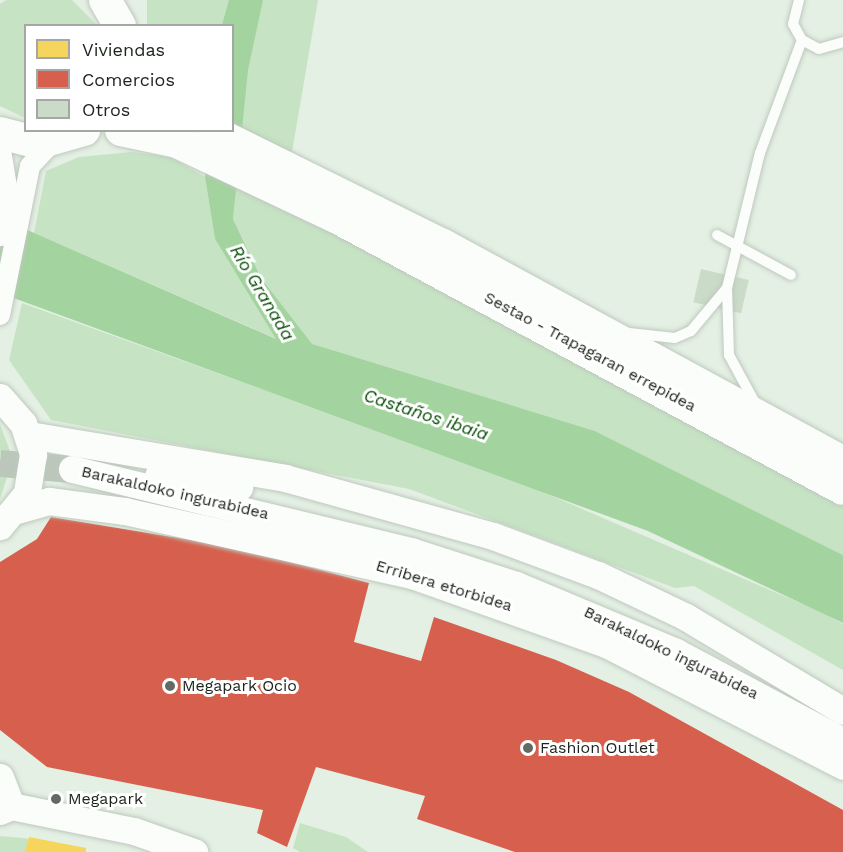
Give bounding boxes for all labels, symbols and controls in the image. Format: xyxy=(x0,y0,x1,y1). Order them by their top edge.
legend xyxy=(24,24,234,132)
text: Viviendas xyxy=(82,39,165,60)
text: Comercios xyxy=(82,69,175,90)
text: Otros xyxy=(82,99,130,120)
water label: Río Granada xyxy=(225,241,299,345)
street label: Sestao - Trapagaran errepidea xyxy=(481,288,699,416)
water label: Castaños ibaia xyxy=(361,385,491,445)
street label: Barakaldoko ingurabidea xyxy=(79,462,271,524)
street label: Erribera etorbidea xyxy=(373,556,515,616)
street label: Barakaldoko ingurabidea xyxy=(581,602,761,704)
place label: Megapark Ocio xyxy=(182,676,297,696)
marker: Megapark Ocio xyxy=(163,679,177,693)
place label: Fashion Outlet xyxy=(540,738,655,758)
marker: Fashion Outlet xyxy=(521,741,535,755)
place label: Megapark xyxy=(68,789,143,809)
marker: Megapark xyxy=(49,792,63,806)

